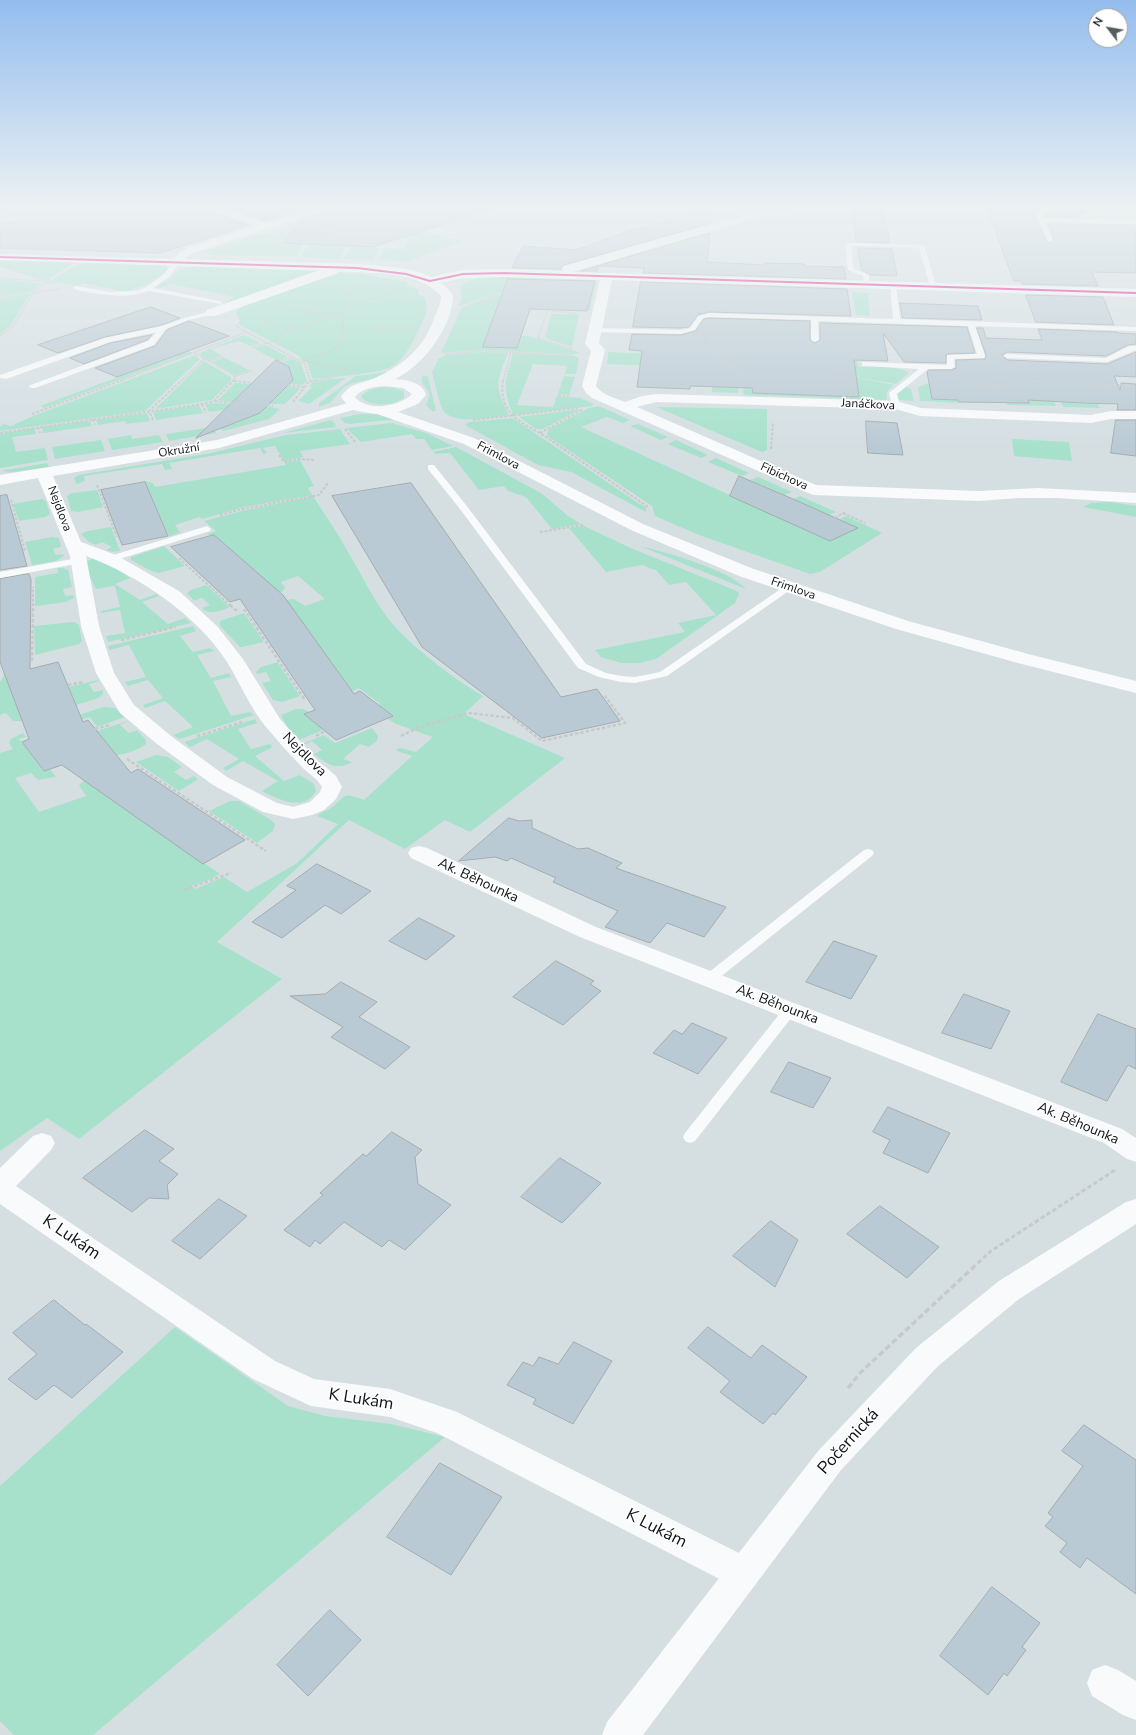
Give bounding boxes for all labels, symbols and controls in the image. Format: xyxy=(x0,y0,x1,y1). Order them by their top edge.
north arrow xyxy=(1088,8,1128,48)
text: N xyxy=(1090,15,1107,29)
street label: Janáčkova xyxy=(841,396,895,414)
street label: Frimlova xyxy=(474,439,522,473)
street label: Okružní xyxy=(157,441,201,461)
street label: Fibichova xyxy=(758,460,810,494)
street label: Nejdlova xyxy=(44,484,74,534)
street label: Frimlova xyxy=(769,575,817,603)
street label: Nejdlova xyxy=(278,729,330,781)
street label: Ak. Běhounka xyxy=(435,855,521,907)
street label: Ak. Běhounka xyxy=(733,982,821,1028)
street label: Ak. Běhounka xyxy=(1035,1099,1121,1149)
street label: K Lukám xyxy=(38,1211,104,1265)
street label: K Lukám xyxy=(327,1385,395,1415)
street label: Počernická xyxy=(814,1405,884,1479)
street label: K Lukám xyxy=(622,1505,690,1553)

